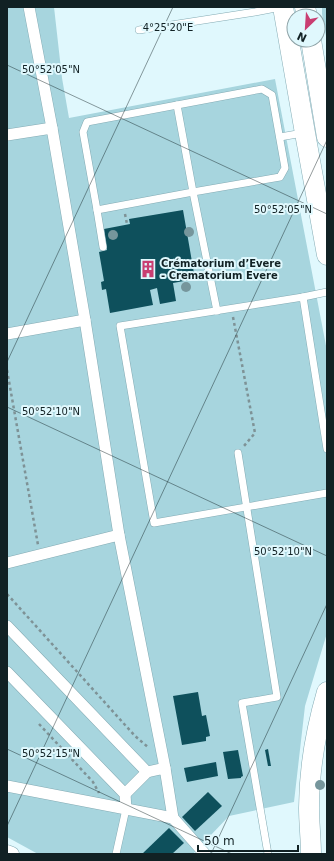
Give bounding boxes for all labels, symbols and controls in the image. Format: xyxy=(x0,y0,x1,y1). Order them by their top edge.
north arrow xyxy=(286,8,326,48)
text: 4°25'20"E xyxy=(143,22,193,33)
text: N xyxy=(295,29,309,44)
text: 50°52'05"N xyxy=(22,64,80,75)
text: 50°52'05"N xyxy=(254,204,312,215)
place label: Crématorium d’Evere - Crematorium Evere xyxy=(161,258,281,281)
building icon: Crématorium d’Evere - Crematorium Evere xyxy=(138,259,158,279)
text: 50°52'10"N xyxy=(22,406,80,417)
text: 50°52'10"N xyxy=(254,546,312,557)
text: 50°52'15"N xyxy=(22,748,80,759)
scale bar xyxy=(198,827,298,853)
text: 50 m xyxy=(204,834,235,848)

